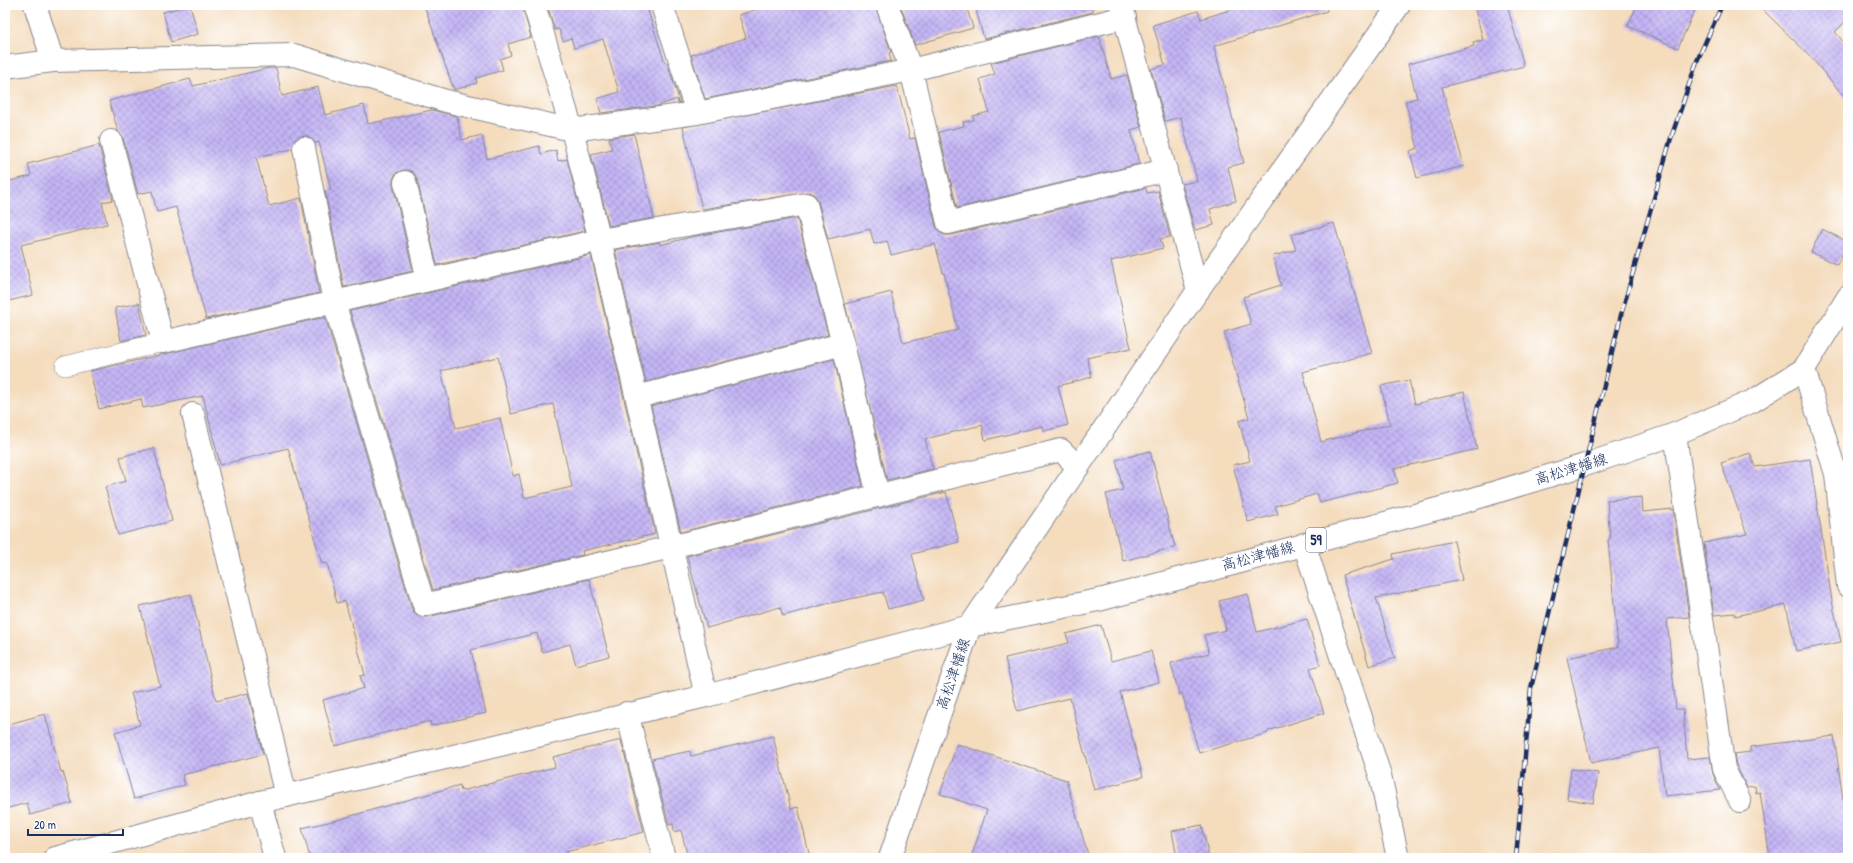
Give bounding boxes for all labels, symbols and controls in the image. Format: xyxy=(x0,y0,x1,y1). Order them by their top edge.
street label: 高松津幡線 xyxy=(1532,448,1610,490)
road number: 59 xyxy=(1306,528,1326,552)
street label: 高松津幡線 xyxy=(1219,536,1297,575)
street label: 高松津幡線 xyxy=(930,635,975,713)
scale bar xyxy=(28,811,123,837)
text: 20 m xyxy=(34,816,56,833)

